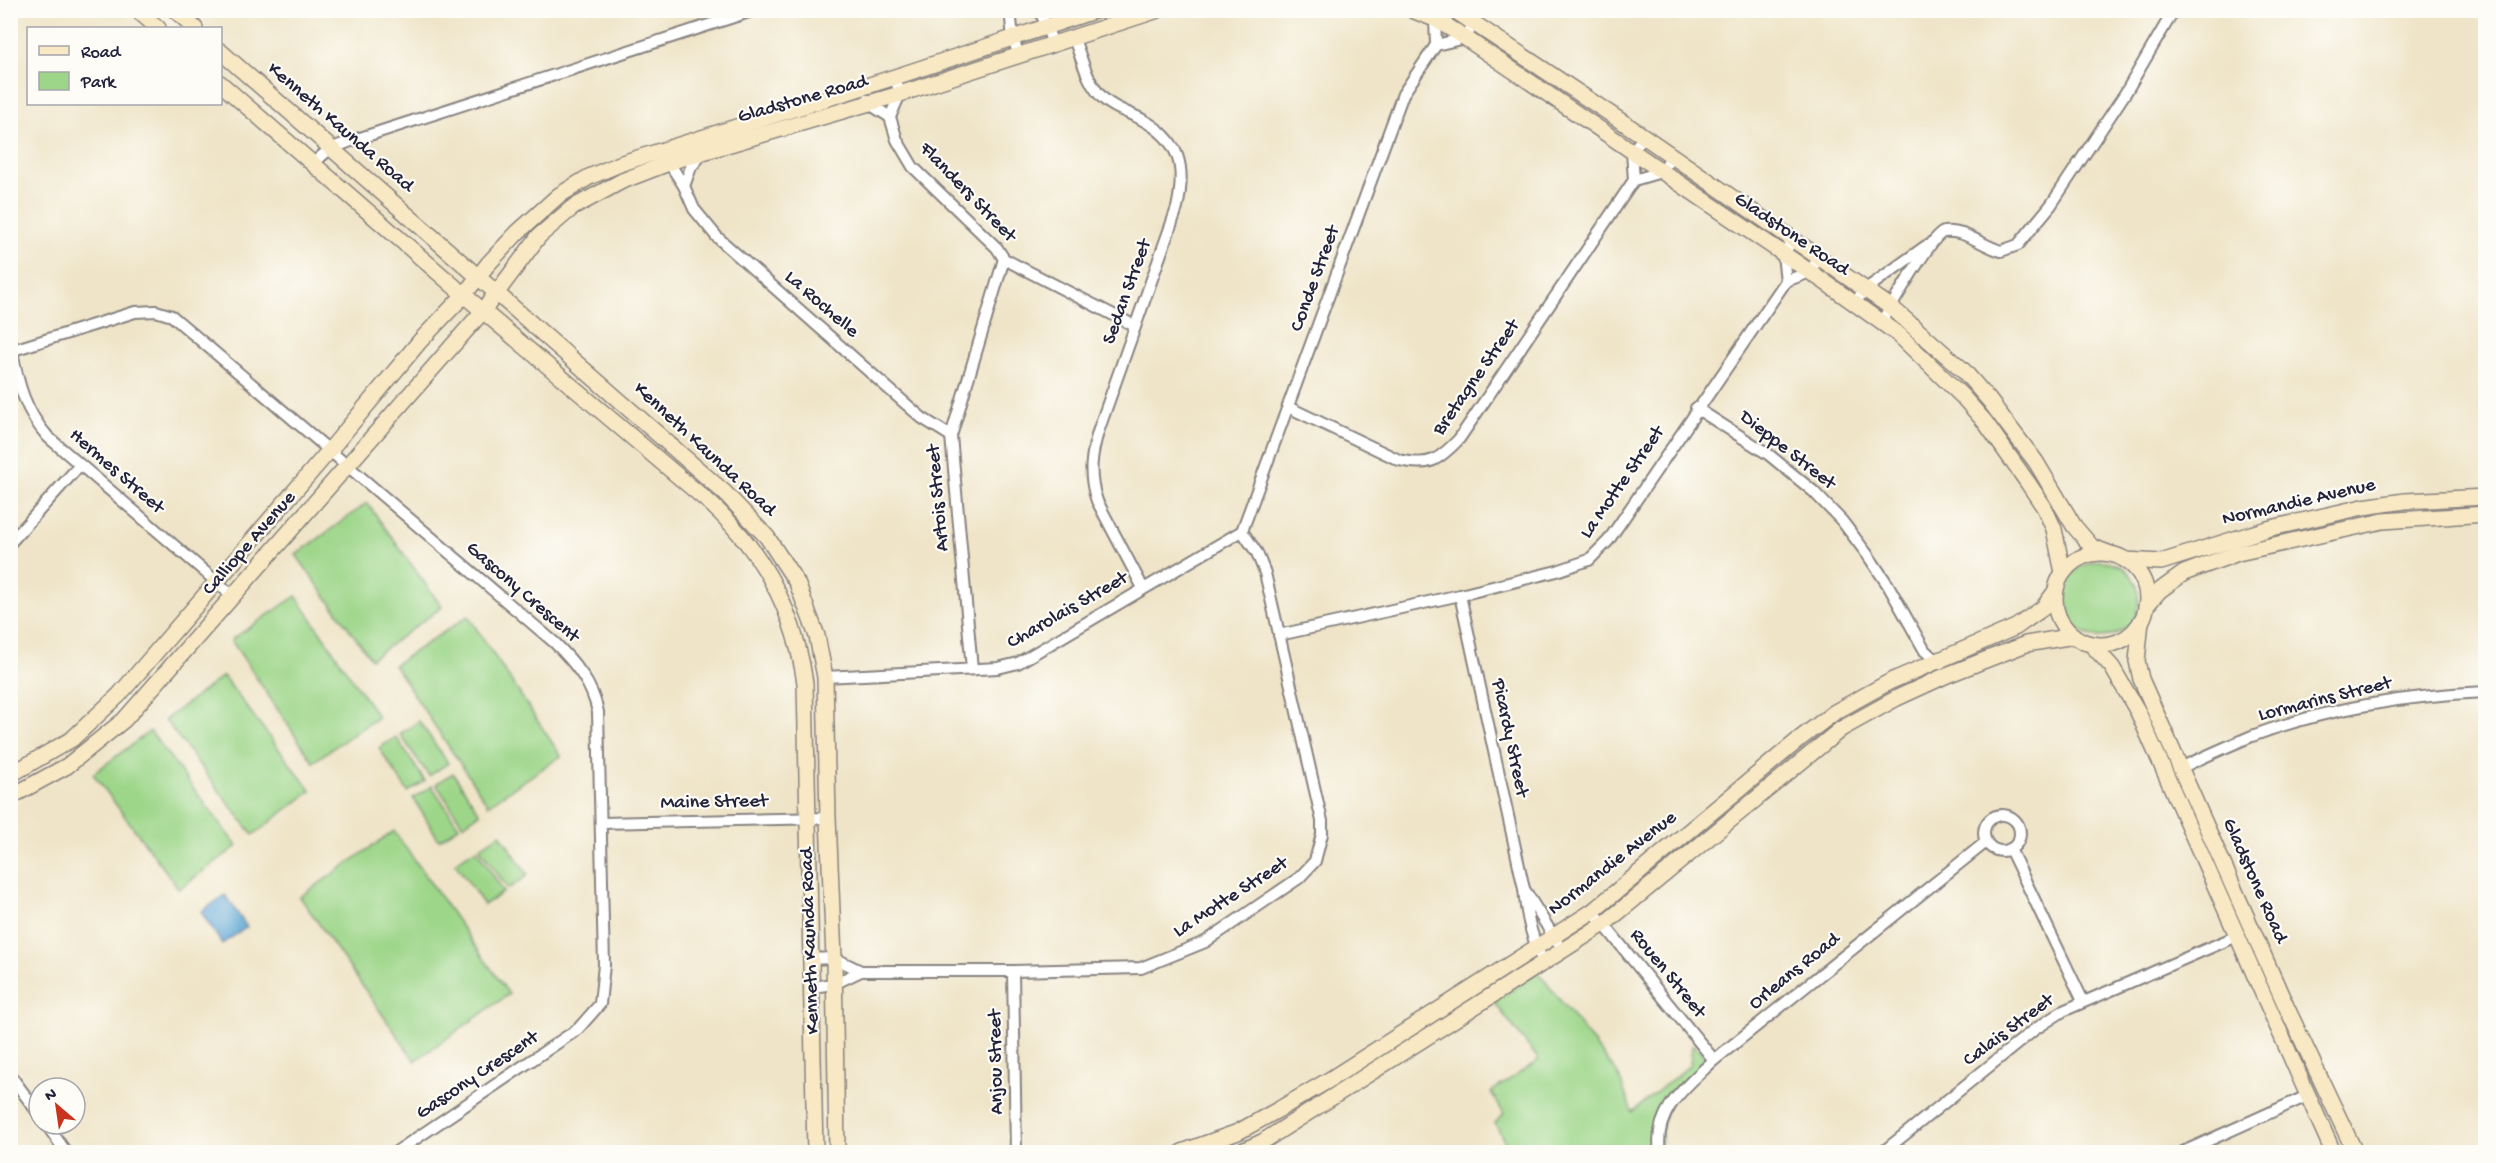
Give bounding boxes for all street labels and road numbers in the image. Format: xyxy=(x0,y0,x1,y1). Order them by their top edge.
street label: Kenneth Kaunda Road xyxy=(262,58,420,199)
street label: Gladstone Road xyxy=(735,70,873,130)
street label: Flanders Street xyxy=(913,138,1022,249)
street label: Gladstone Road xyxy=(1729,188,1855,283)
street label: Conde Street xyxy=(1286,221,1346,335)
street label: Sedan Street xyxy=(1098,235,1158,348)
street label: La Rochelle xyxy=(779,266,863,344)
street label: Bretagne Street xyxy=(1428,314,1527,441)
street label: Kenneth Kaunda Road xyxy=(628,378,782,524)
street label: Dieppe Street xyxy=(1733,405,1841,497)
street label: La Motte Street xyxy=(1576,421,1671,544)
street label: Hermes Street xyxy=(64,424,170,521)
street label: Artois Street xyxy=(923,442,955,552)
street label: Normandie Avenue xyxy=(2220,474,2379,532)
street label: Calliope Avenue xyxy=(199,487,302,601)
street label: Gascony Crescent xyxy=(461,537,585,650)
street label: Charolais Street xyxy=(1004,566,1134,655)
street label: Lormarins Street xyxy=(2256,672,2396,728)
street label: Picardy Street xyxy=(1485,676,1533,801)
street label: Maine Street xyxy=(660,791,770,815)
street label: Normandie Avenue xyxy=(1544,806,1682,921)
street label: Gladstone Road xyxy=(2216,815,2293,949)
street label: Kenneth Kaunda Road xyxy=(796,845,826,1035)
street label: La Motte Street xyxy=(1169,851,1294,944)
street label: Rouen Street xyxy=(1624,925,1711,1025)
street label: Orleans Road xyxy=(1745,927,1847,1016)
street label: Calais Street xyxy=(1959,988,2060,1072)
street label: Anjou Street xyxy=(985,1007,1009,1115)
street label: Gascony Crescent xyxy=(412,1026,545,1125)

